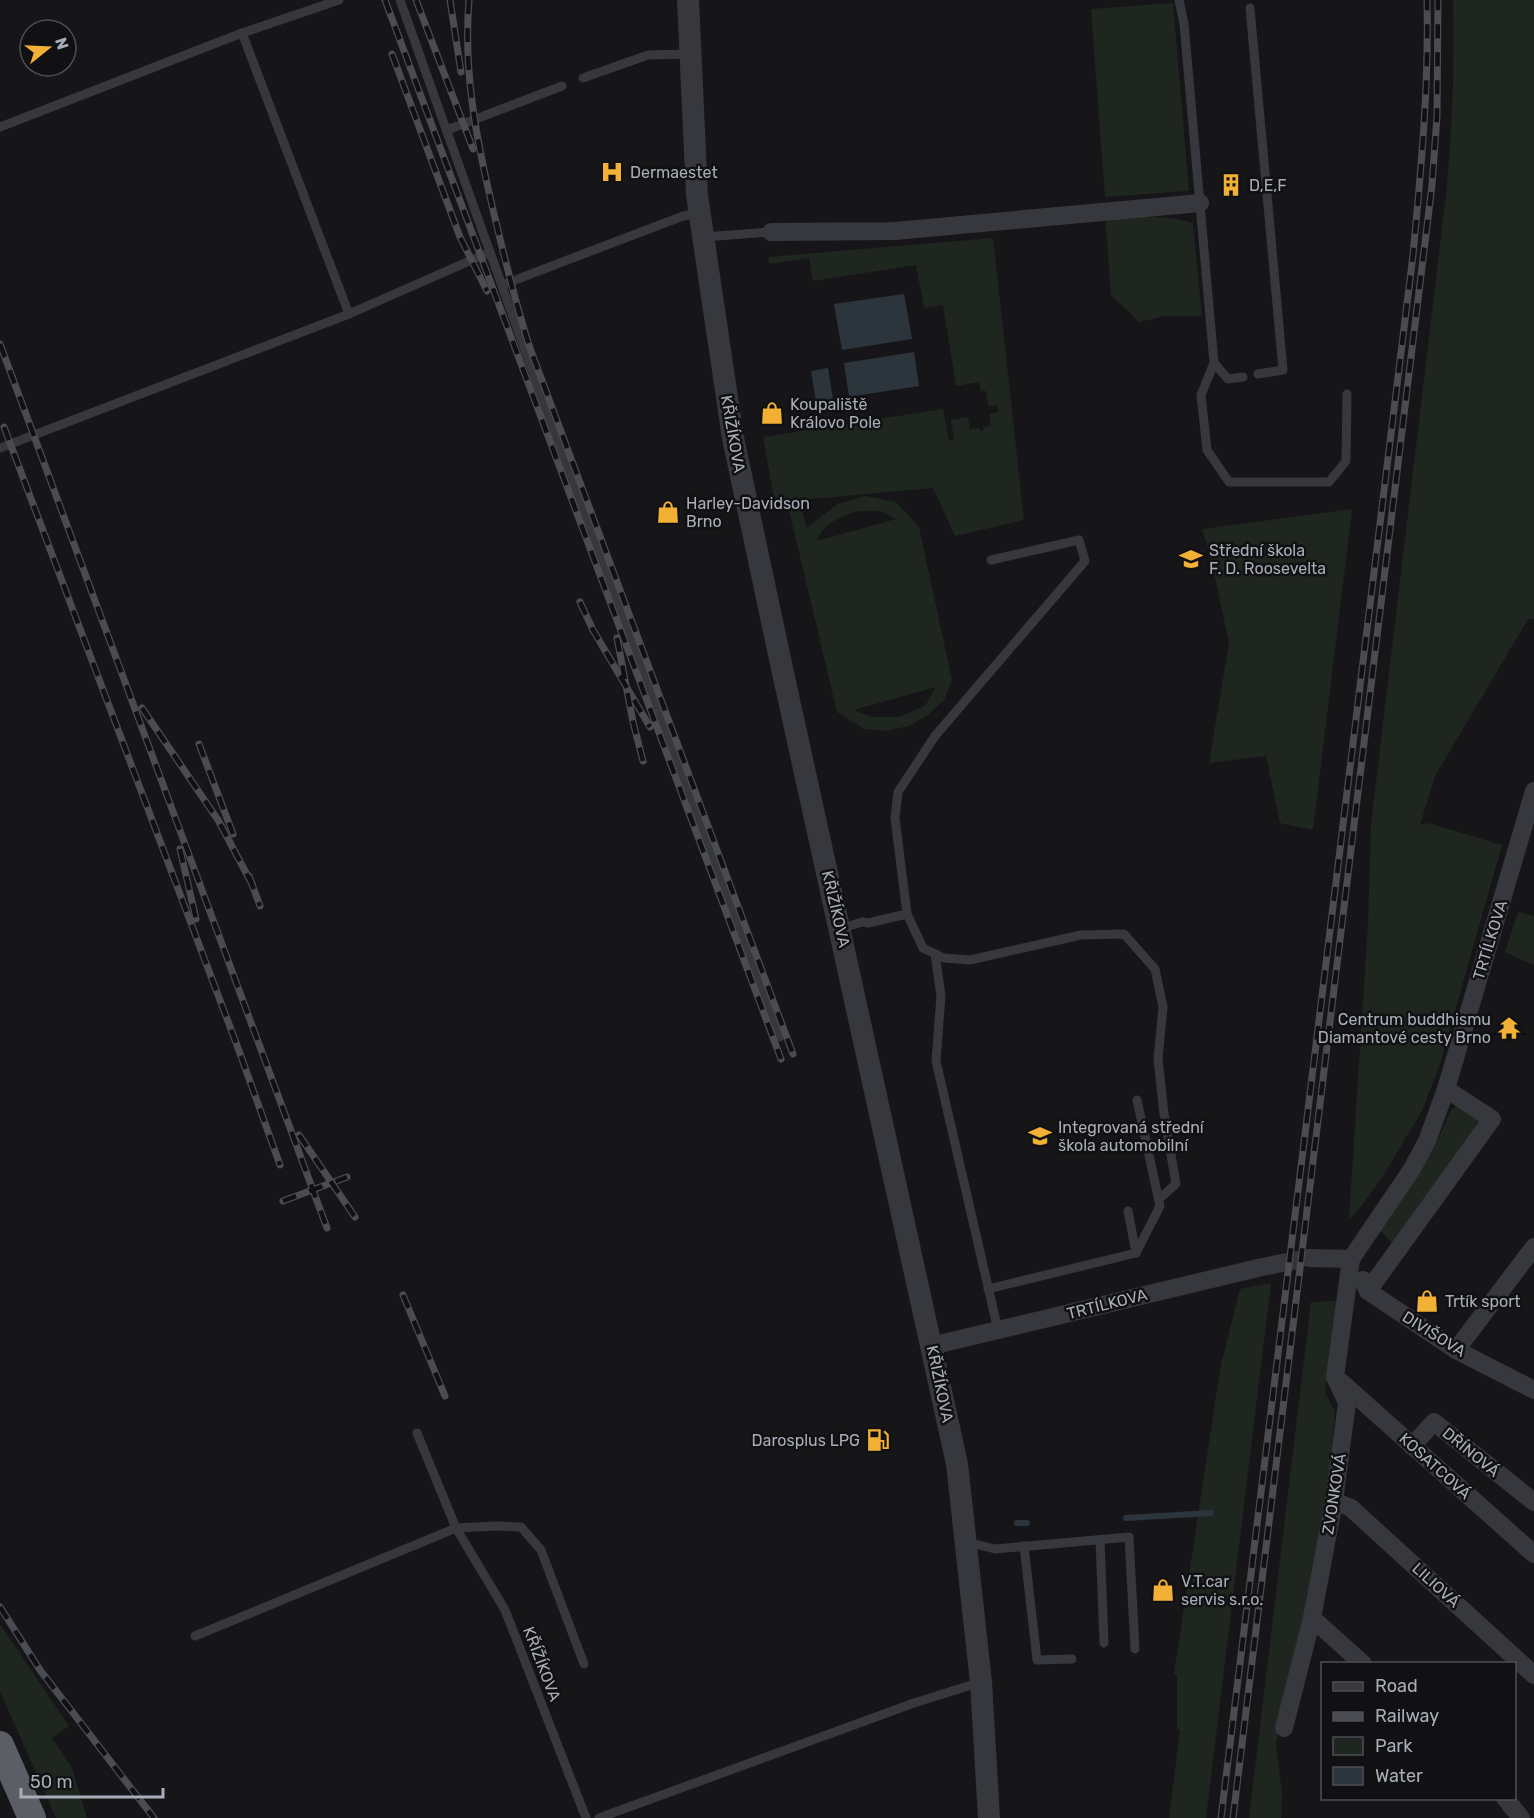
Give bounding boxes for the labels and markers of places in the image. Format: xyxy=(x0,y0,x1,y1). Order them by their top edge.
hospital icon: Dermaestet xyxy=(599,159,625,185)
place label: Dermaestet xyxy=(630,163,718,182)
building icon: D,E,F xyxy=(1218,172,1244,198)
place label: D,E,F xyxy=(1249,176,1287,195)
place label: Koupaliště Královo Pole xyxy=(790,395,881,432)
shop icon: Koupaliště Královo Pole xyxy=(759,400,785,426)
place label: Harley-Davidson Brno xyxy=(686,494,810,531)
shop icon: Harley-Davidson Brno xyxy=(655,499,681,525)
place label: Střední škola F. D. Roosevelta xyxy=(1209,541,1326,578)
school or university icon: Střední škola F. D. Roosevelta xyxy=(1178,546,1204,572)
place label: Centrum buddhismu Diamantové cesty Brno xyxy=(1318,1010,1491,1047)
temple icon: Centrum buddhismu Diamantové cesty Brno xyxy=(1496,1015,1522,1041)
place label: Integrovaná střední škola automobilní xyxy=(1058,1118,1205,1155)
school or university icon: Integrovaná střední škola automobilní xyxy=(1027,1123,1053,1149)
shop icon: Trtík sport xyxy=(1414,1288,1440,1314)
place label: Trtík sport xyxy=(1445,1292,1520,1311)
fuel station icon: Darosplus LPG xyxy=(865,1427,891,1453)
place label: Darosplus LPG xyxy=(752,1431,860,1450)
place label: V.T.car servis s.r.o. xyxy=(1181,1572,1263,1609)
shop icon: V.T.car servis s.r.o. xyxy=(1150,1577,1176,1603)

